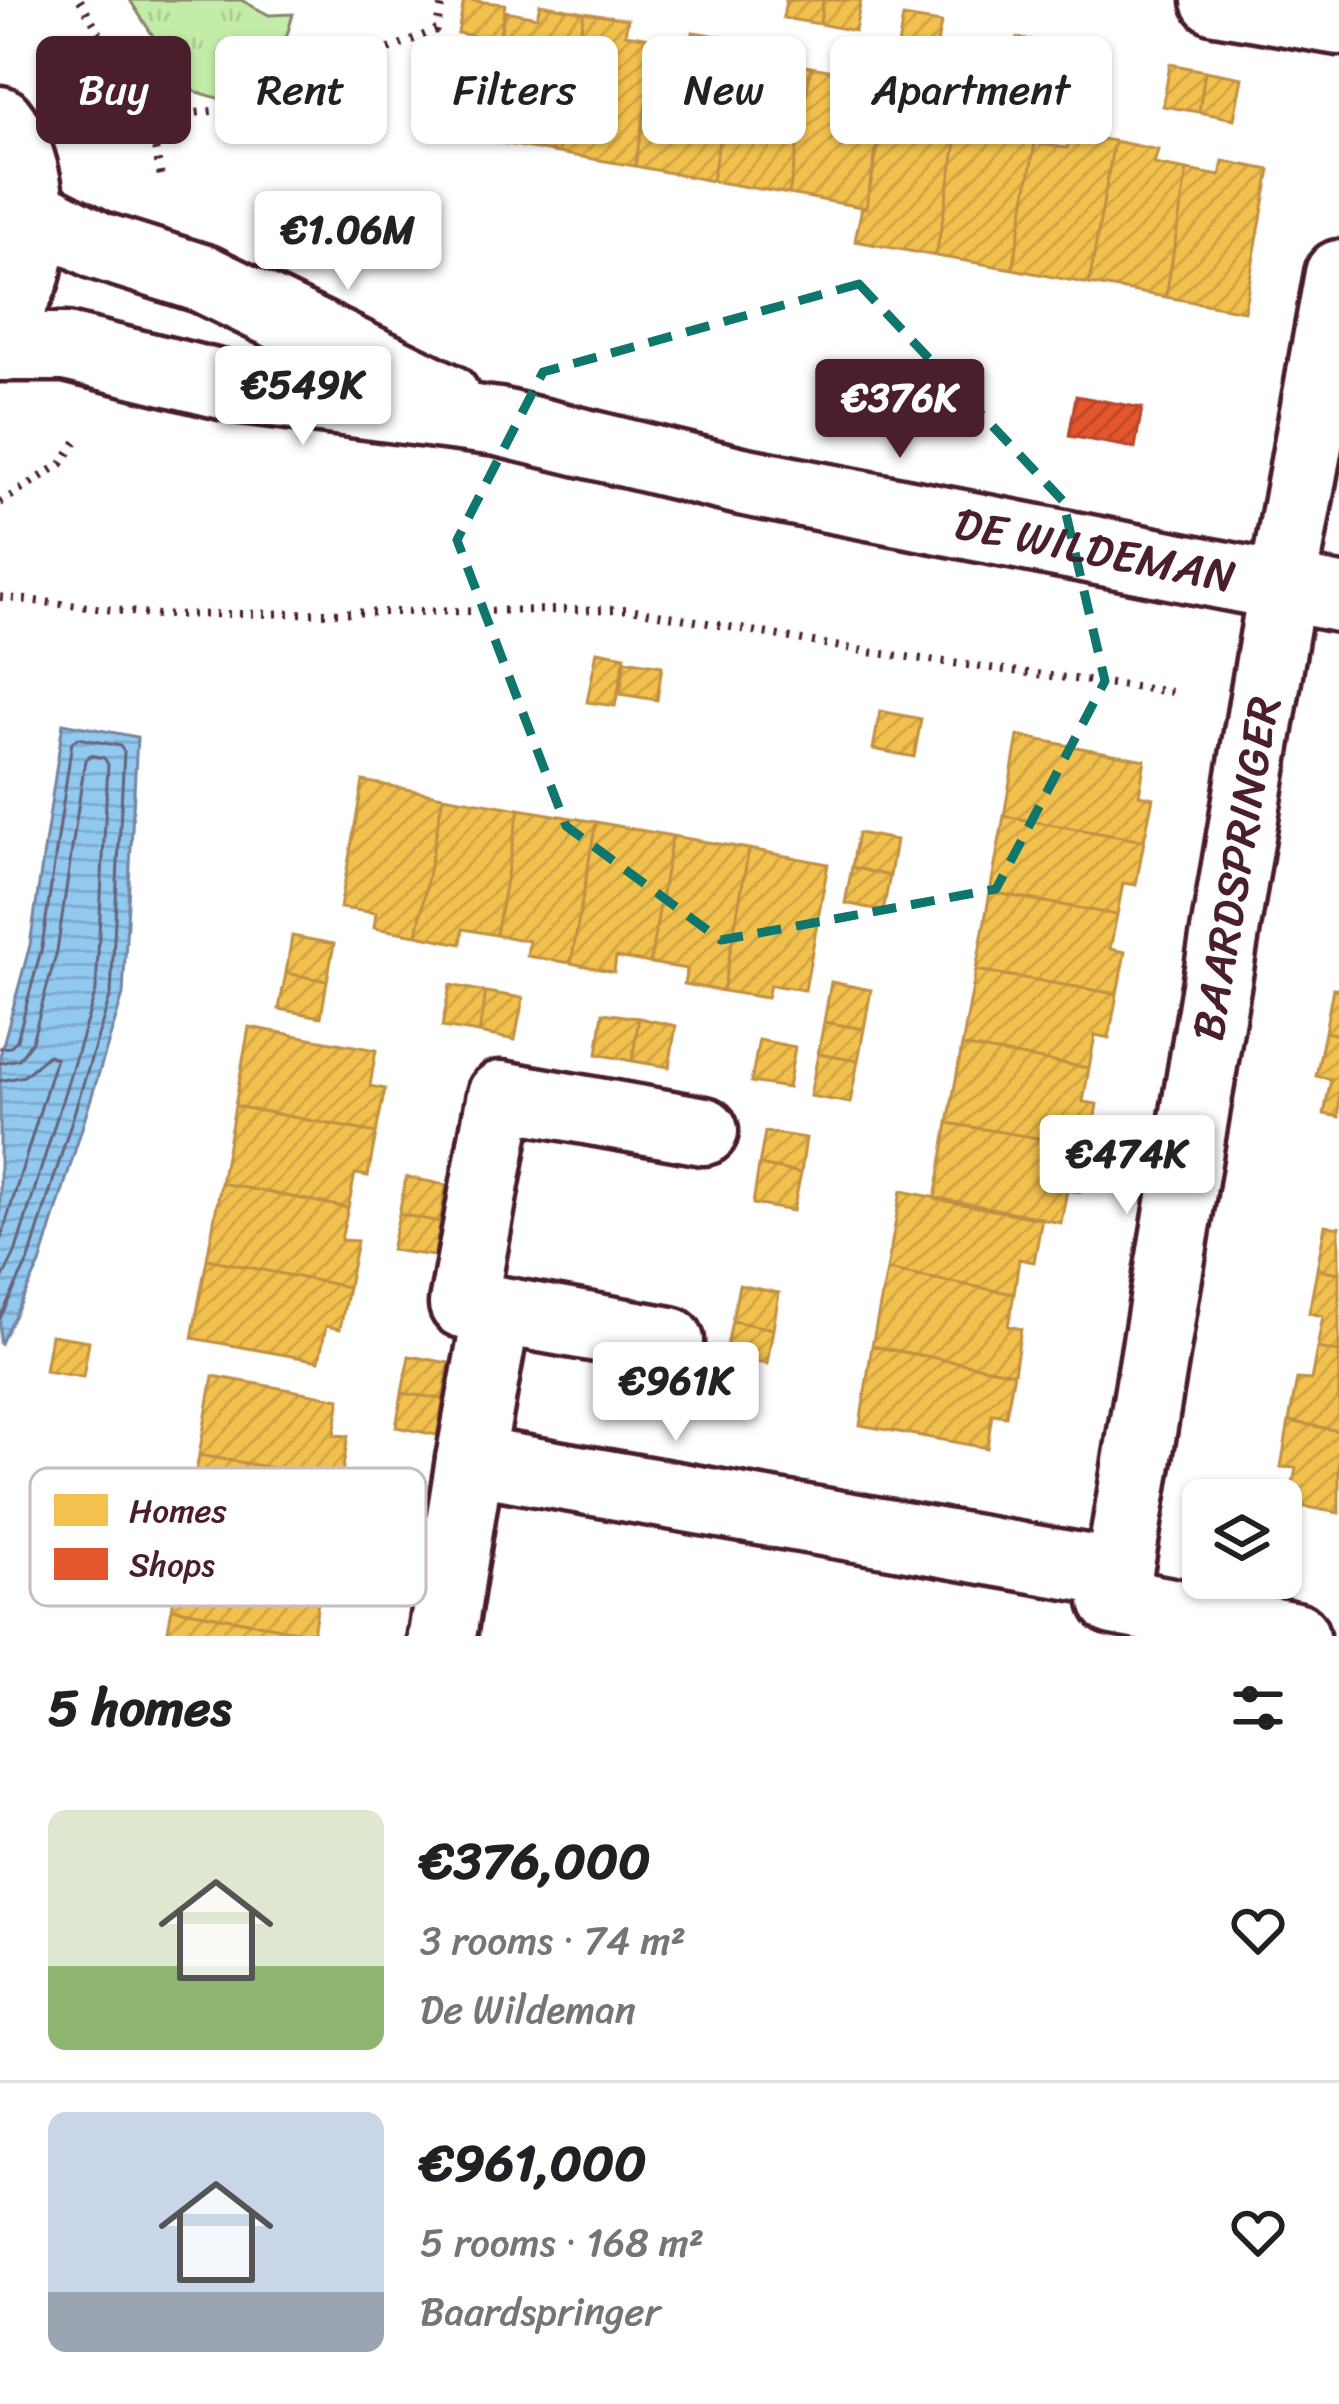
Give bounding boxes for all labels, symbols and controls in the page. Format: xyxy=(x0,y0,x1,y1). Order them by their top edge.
chip: Buy xyxy=(36,36,191,144)
chip: Rent xyxy=(215,36,387,144)
chip: Filters xyxy=(411,36,618,144)
chip: New xyxy=(642,36,806,144)
chip: Apartment xyxy=(830,36,1112,144)
pin: €1.06M xyxy=(250,191,446,293)
text: €1.06M xyxy=(281,195,415,264)
pin: €549K xyxy=(219,346,387,448)
text: €549K xyxy=(242,350,364,419)
pin: €376K xyxy=(816,359,984,461)
text: €376K xyxy=(842,363,958,432)
street label: DE WILDEMAN xyxy=(948,484,1243,617)
street label: BAARDSPRINGER xyxy=(1168,690,1304,1047)
pin: €474K xyxy=(1043,1115,1211,1217)
text: €474K xyxy=(1067,1119,1187,1188)
pin: €961K xyxy=(592,1342,760,1444)
text: €961K xyxy=(620,1346,732,1415)
legend xyxy=(30,1468,426,1606)
map controls xyxy=(1182,1479,1302,1599)
button: layers xyxy=(1182,1479,1302,1599)
text: Homes xyxy=(129,1482,227,1540)
text: Shops xyxy=(129,1536,215,1594)
text: 5 homes xyxy=(48,1663,231,1753)
icon: filters xyxy=(1225,1675,1291,1741)
text: €376,000 xyxy=(420,1816,650,1906)
icon: home xyxy=(144,1858,288,2002)
icon: heart xyxy=(1225,1897,1291,1963)
text: 3 rooms · 74 m² xyxy=(420,1906,686,1975)
text: De Wildeman xyxy=(420,1975,636,2044)
text: €961,000 xyxy=(420,2118,646,2208)
icon: home xyxy=(144,2160,288,2304)
icon: heart xyxy=(1225,2199,1291,2265)
text: 5 rooms · 168 m² xyxy=(420,2208,704,2277)
text: Baardspringer xyxy=(420,2277,661,2346)

